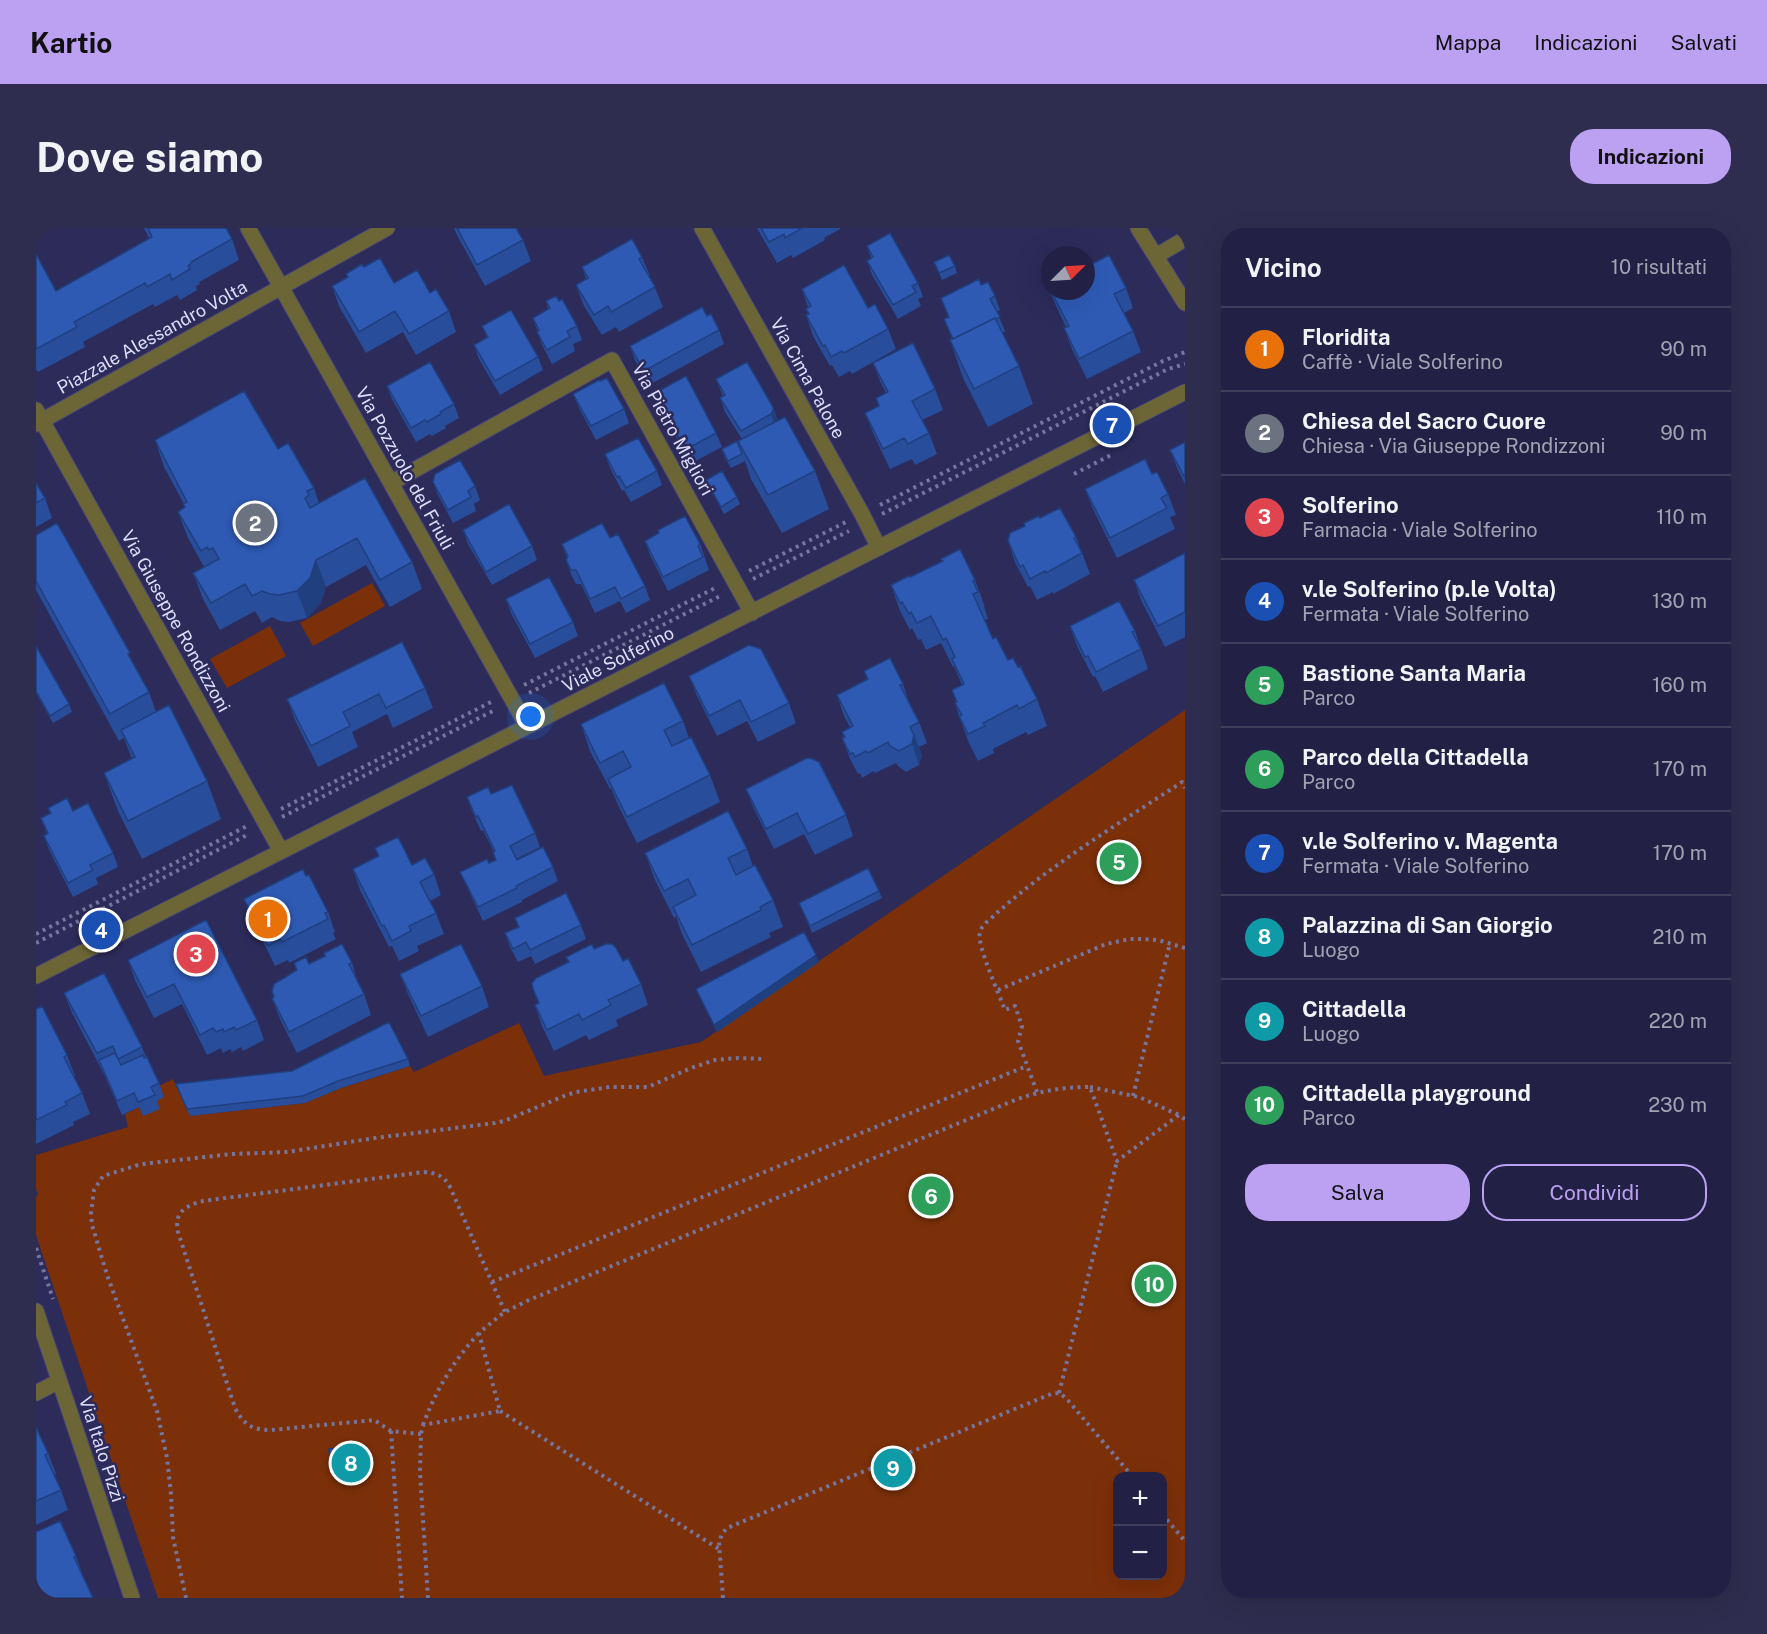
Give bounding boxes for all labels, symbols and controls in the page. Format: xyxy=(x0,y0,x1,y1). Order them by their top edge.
text: Kartio xyxy=(30,26,112,59)
text: Mappa xyxy=(1435,30,1501,55)
text: Indicazioni xyxy=(1534,30,1638,55)
text: Salvati xyxy=(1671,30,1737,55)
button: Indicazioni xyxy=(1570,129,1731,184)
text: Dove siamo xyxy=(36,132,263,181)
north arrow xyxy=(1041,246,1095,300)
text: Vicino xyxy=(1245,252,1322,283)
text: 10 risultati xyxy=(1611,255,1707,279)
street label: Piazzale Alessandro Volta xyxy=(53,276,251,398)
street label: Via Cima Palone xyxy=(766,314,850,442)
text: Floridita xyxy=(1302,324,1391,350)
text: 1 xyxy=(1260,337,1269,361)
text: 90 m xyxy=(1660,337,1707,361)
text: Caffè · Viale Solferino xyxy=(1302,350,1503,374)
street label: Via Pietro Migliori xyxy=(628,359,718,499)
street label: Via Pozzuolo del Friuli xyxy=(352,383,458,553)
pin: 7 xyxy=(1092,402,1132,448)
text: Chiesa del Sacro Cuore xyxy=(1302,408,1546,434)
text: 2 xyxy=(1258,421,1271,445)
text: 90 m xyxy=(1660,421,1707,445)
text: Chiesa · Via Giuseppe Rondizzoni xyxy=(1302,434,1606,458)
text: Solferino xyxy=(1302,492,1399,518)
pin: 2 xyxy=(236,500,274,546)
text: 3 xyxy=(1258,505,1271,529)
text: 110 m xyxy=(1656,505,1707,529)
text: Farmacia · Viale Solferino xyxy=(1302,518,1538,542)
street label: Via Giuseppe Rondizzoni xyxy=(117,527,235,715)
text: v.le Solferino (p.le Volta) xyxy=(1302,576,1557,602)
text: 4 xyxy=(1258,589,1271,613)
text: 130 m xyxy=(1652,589,1707,613)
text: Fermata · Viale Solferino xyxy=(1302,602,1529,626)
street label: Viale Solferino xyxy=(559,622,677,696)
text: Bastione Santa Maria xyxy=(1302,660,1526,686)
text: 5 xyxy=(1258,673,1271,697)
text: 160 m xyxy=(1652,673,1707,697)
text: Parco xyxy=(1302,686,1355,710)
your location xyxy=(516,702,545,731)
text: Parco della Cittadella xyxy=(1302,744,1529,770)
text: 6 xyxy=(1258,757,1271,781)
text: 170 m xyxy=(1653,757,1707,781)
text: Parco xyxy=(1302,770,1355,794)
text: v.le Solferino v. Magenta xyxy=(1302,828,1558,854)
pin: 5 xyxy=(1100,840,1138,884)
text: 7 xyxy=(1258,841,1271,865)
text: 170 m xyxy=(1653,841,1707,865)
text: Fermata · Viale Solferino xyxy=(1302,854,1529,878)
pin: 1 xyxy=(248,896,288,942)
pin: 4 xyxy=(82,908,120,952)
text: Palazzina di San Giorgio xyxy=(1302,912,1553,938)
text: 8 xyxy=(1258,925,1271,949)
text: 210 m xyxy=(1653,925,1707,949)
pin: 3 xyxy=(176,932,216,976)
text: Luogo xyxy=(1302,938,1360,962)
text: Cittadella xyxy=(1302,996,1406,1022)
text: 9 xyxy=(1258,1009,1271,1033)
text: 220 m xyxy=(1649,1009,1707,1033)
text: Luogo xyxy=(1302,1022,1360,1046)
text: Cittadella playground xyxy=(1302,1080,1531,1106)
text: 10 xyxy=(1254,1093,1275,1117)
text: 230 m xyxy=(1648,1093,1707,1117)
text: Parco xyxy=(1302,1106,1355,1130)
button: Salva xyxy=(1245,1164,1470,1221)
button: Condividi xyxy=(1482,1164,1707,1221)
pin: 6 xyxy=(912,1174,950,1218)
pin: 10 xyxy=(1134,1262,1174,1306)
street label: Via Italo Pizzi xyxy=(75,1393,129,1505)
pin: 8 xyxy=(332,1440,370,1486)
pin: 9 xyxy=(874,1446,912,1490)
map controls xyxy=(1113,1472,1167,1580)
button: + xyxy=(1113,1472,1167,1526)
button: − xyxy=(1113,1526,1167,1580)

